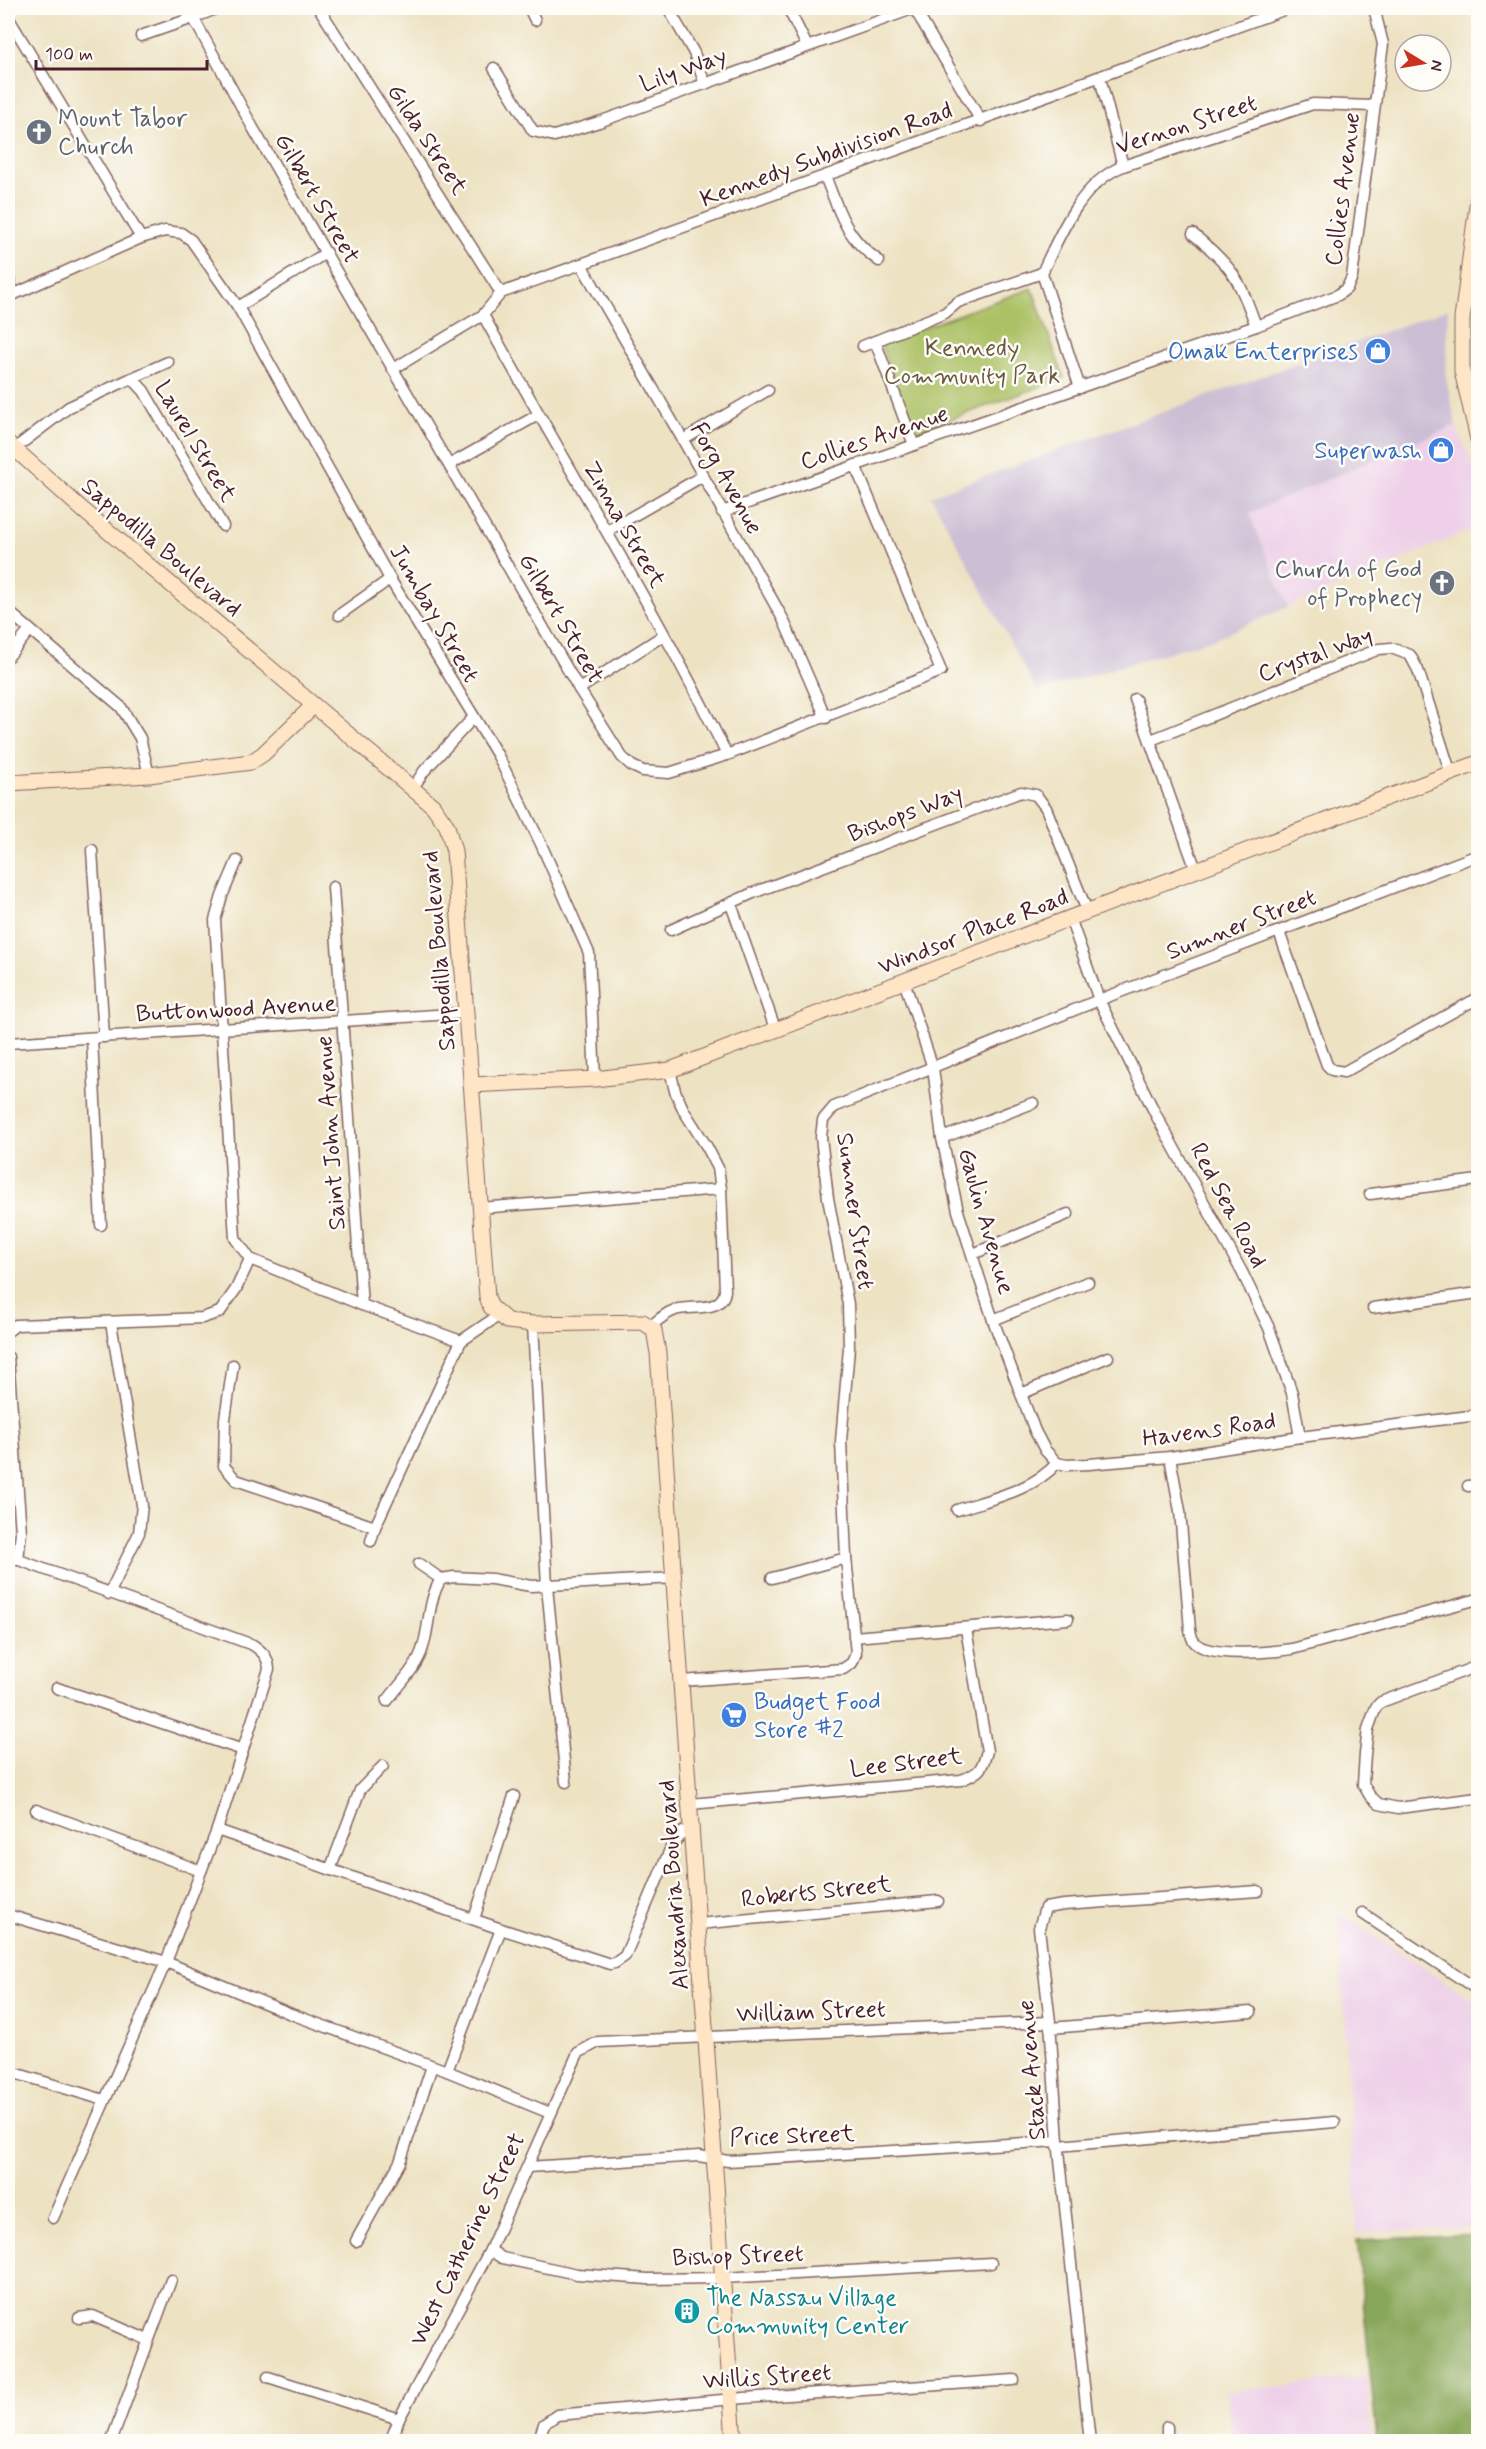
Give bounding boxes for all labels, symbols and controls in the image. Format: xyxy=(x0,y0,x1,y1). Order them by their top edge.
scale bar xyxy=(36,33,207,71)
north arrow xyxy=(1393,33,1453,93)
street label: Lily Way xyxy=(636,40,731,100)
text: 100 m xyxy=(45,43,93,67)
text: N xyxy=(1425,58,1448,73)
street label: Gilda Street xyxy=(379,78,474,201)
street label: Vernon Street xyxy=(1112,88,1261,163)
street label: Kennedy Subdivision Road xyxy=(696,95,957,216)
place label: Mount Tabor Church xyxy=(58,104,188,163)
street label: Collies Avenue xyxy=(1319,111,1368,268)
church icon: Mount Tabor Church xyxy=(24,117,54,147)
street label: Gilbert Street xyxy=(267,128,367,270)
park label: Kennedy Community Park xyxy=(884,333,1060,392)
shop icon: Omak Enterprises xyxy=(1363,336,1393,366)
place label: Omak Enterprises xyxy=(1168,337,1358,368)
street label: Laurel Street xyxy=(146,376,243,508)
street label: Collies Avenue xyxy=(796,399,953,478)
street label: Forg Avenue xyxy=(680,417,769,541)
shop icon: Superwash xyxy=(1426,435,1456,465)
place label: Superwash xyxy=(1314,436,1422,467)
street label: Zinna Street xyxy=(575,456,672,594)
street label: Sappodilla Boulevard xyxy=(74,472,248,625)
street label: Jumbay Street xyxy=(382,539,486,689)
street label: Gilbert Street xyxy=(511,548,611,690)
place label: Church of God of Prophecy xyxy=(1274,555,1422,614)
church icon: Church of God of Prophecy xyxy=(1427,568,1457,598)
street label: Crystal Way xyxy=(1254,620,1377,690)
street label: Bishops Way xyxy=(844,778,967,850)
street label: Sappodilla Boulevard xyxy=(415,850,464,1052)
street label: Windsor Place Road xyxy=(874,882,1073,983)
street label: Sumner Street xyxy=(1162,883,1321,968)
street label: Buttonwood Avenue xyxy=(135,989,337,1030)
street label: Saint John Avenue xyxy=(309,1035,354,1231)
street label: Sumner Street xyxy=(828,1131,881,1292)
street label: Red Sea Road xyxy=(1182,1138,1274,1274)
street label: Gaulin Avenue xyxy=(950,1145,1021,1298)
street label: Havens Road xyxy=(1141,1406,1278,1455)
place label: Budget Food Store #2 xyxy=(754,1687,881,1746)
supermarket icon: Budget Food Store #2 xyxy=(719,1700,749,1730)
street label: Lee Street xyxy=(848,1741,964,1786)
street label: Alexandria Boulevard xyxy=(652,1779,697,1991)
street label: Roberts Street xyxy=(740,1869,893,1916)
street label: William Street xyxy=(736,1994,886,2031)
street label: Stack Avenue xyxy=(1011,1998,1054,2141)
street label: Price Street xyxy=(729,2119,855,2154)
street label: West Catherine Street xyxy=(403,2128,533,2351)
street label: Bishop Street xyxy=(672,2239,804,2274)
place label: The Nassau Village Community Center xyxy=(706,2283,909,2342)
building icon: The Nassau Village Community Center xyxy=(672,2296,702,2326)
street label: Willis Street xyxy=(702,2358,832,2397)

